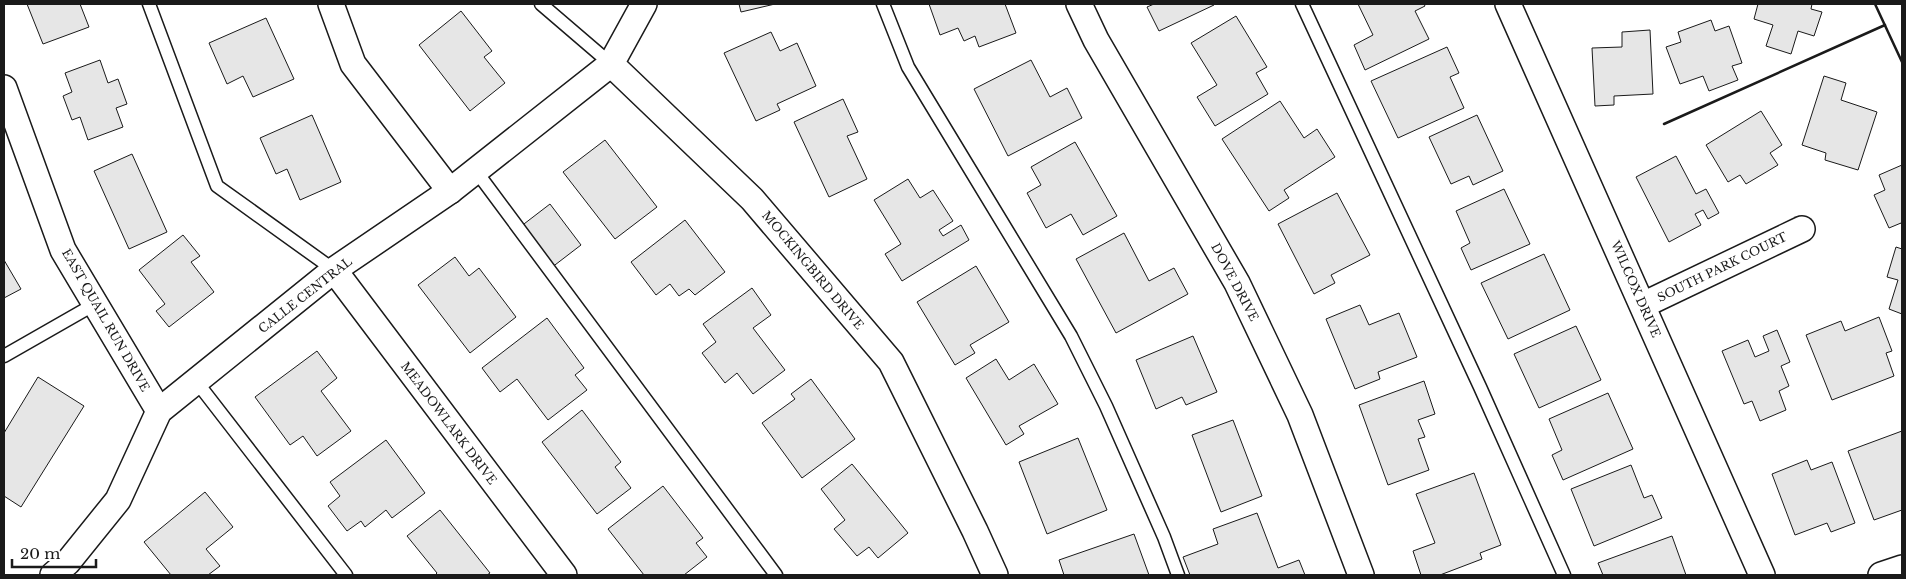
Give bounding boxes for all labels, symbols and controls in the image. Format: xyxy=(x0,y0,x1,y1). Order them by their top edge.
street label: MOCKINGBIRD DRIVE xyxy=(759,208,867,332)
street label: SOUTH PARK COURT xyxy=(1655,229,1790,305)
street label: WILCOX DRIVE xyxy=(1608,237,1664,340)
street label: DOVE DRIVE xyxy=(1208,240,1262,324)
street label: EAST QUAIL RUN DRIVE xyxy=(59,246,153,394)
street label: CALLE CENTRAL xyxy=(255,254,355,336)
street label: MEADOWLARK DRIVE xyxy=(398,359,500,488)
scale bar xyxy=(12,536,96,568)
text: 20 m xyxy=(20,544,60,563)

